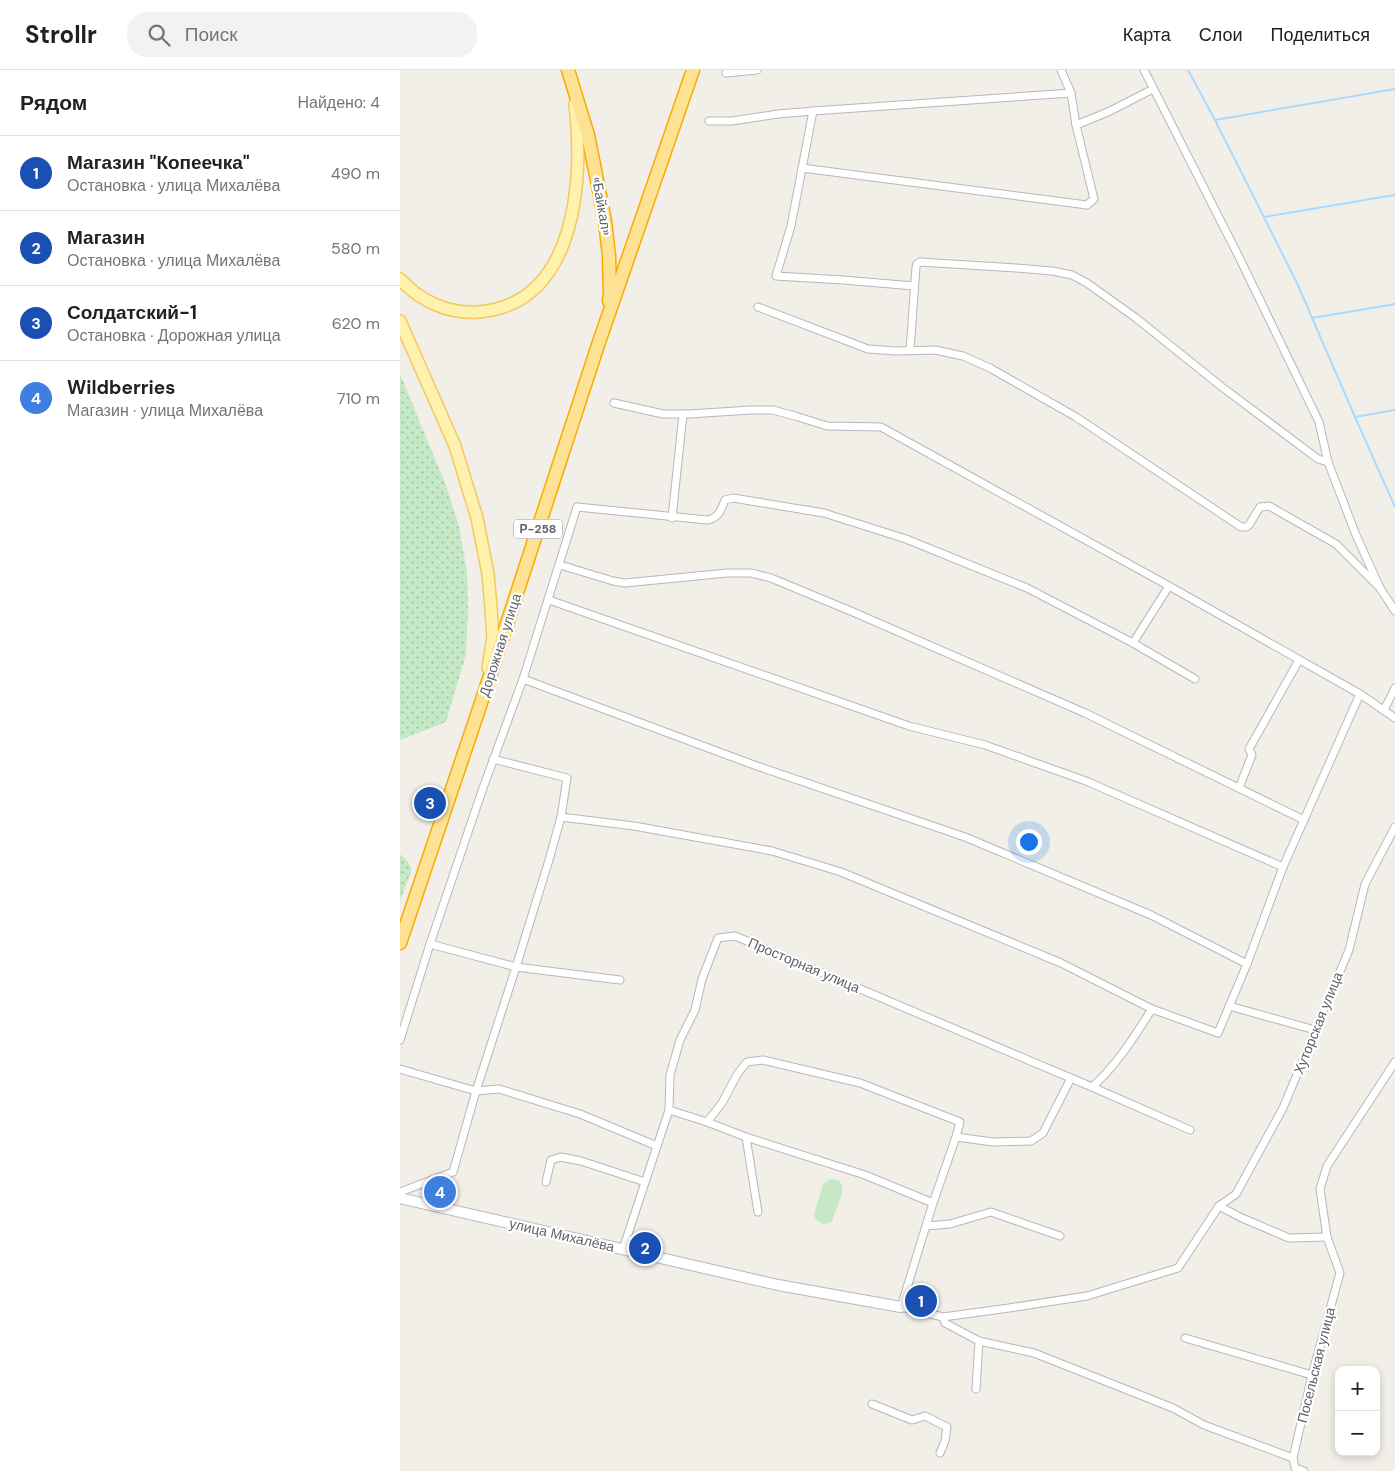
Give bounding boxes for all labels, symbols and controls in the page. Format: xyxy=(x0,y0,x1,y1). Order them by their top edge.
search box xyxy=(127,12,477,57)
text: Strollr xyxy=(25,19,97,50)
icon: search xyxy=(145,21,173,49)
text: Поиск xyxy=(185,22,237,47)
text: Карта xyxy=(1123,23,1171,47)
text: Слои xyxy=(1199,23,1243,47)
text: Поделиться xyxy=(1271,23,1370,47)
text: Рядом xyxy=(20,89,87,117)
text: Найдено: 4 xyxy=(297,92,380,113)
text: Магазин "Копеечка" xyxy=(67,150,250,175)
text: 1 xyxy=(33,163,39,184)
text: 490 m xyxy=(331,163,380,184)
text: Остановка · улица Михалёва xyxy=(67,175,280,196)
street label: «Байкал» xyxy=(588,175,616,237)
text: Магазин xyxy=(67,225,145,250)
text: 2 xyxy=(31,238,41,259)
text: 580 m xyxy=(331,238,380,259)
text: Остановка · улица Михалёва xyxy=(67,250,280,271)
text: Солдатский-1 xyxy=(67,300,197,325)
text: 3 xyxy=(31,313,41,334)
text: 620 m xyxy=(332,313,380,334)
text: Остановка · Дорожная улица xyxy=(67,325,281,346)
text: Wildberries xyxy=(67,375,175,400)
text: 4 xyxy=(31,388,41,409)
text: 710 m xyxy=(337,388,380,409)
text: Магазин · улица Михалёва xyxy=(67,400,263,421)
road number: Р-258 xyxy=(514,519,562,538)
street label: Дорожная улица xyxy=(475,591,525,699)
pin: 3 xyxy=(414,784,446,822)
your location xyxy=(1016,829,1042,855)
street label: Просторная улица xyxy=(745,933,863,997)
street label: Хуторская улица xyxy=(1289,969,1347,1077)
pin: 4 xyxy=(424,1173,456,1211)
street label: улица Михалёва xyxy=(508,1214,617,1256)
pin: 2 xyxy=(629,1229,661,1267)
pin: 1 xyxy=(905,1282,937,1320)
street label: Посельская улица xyxy=(1293,1305,1339,1425)
map controls xyxy=(1335,1366,1380,1456)
button: + xyxy=(1335,1366,1380,1411)
button: − xyxy=(1335,1411,1380,1456)

